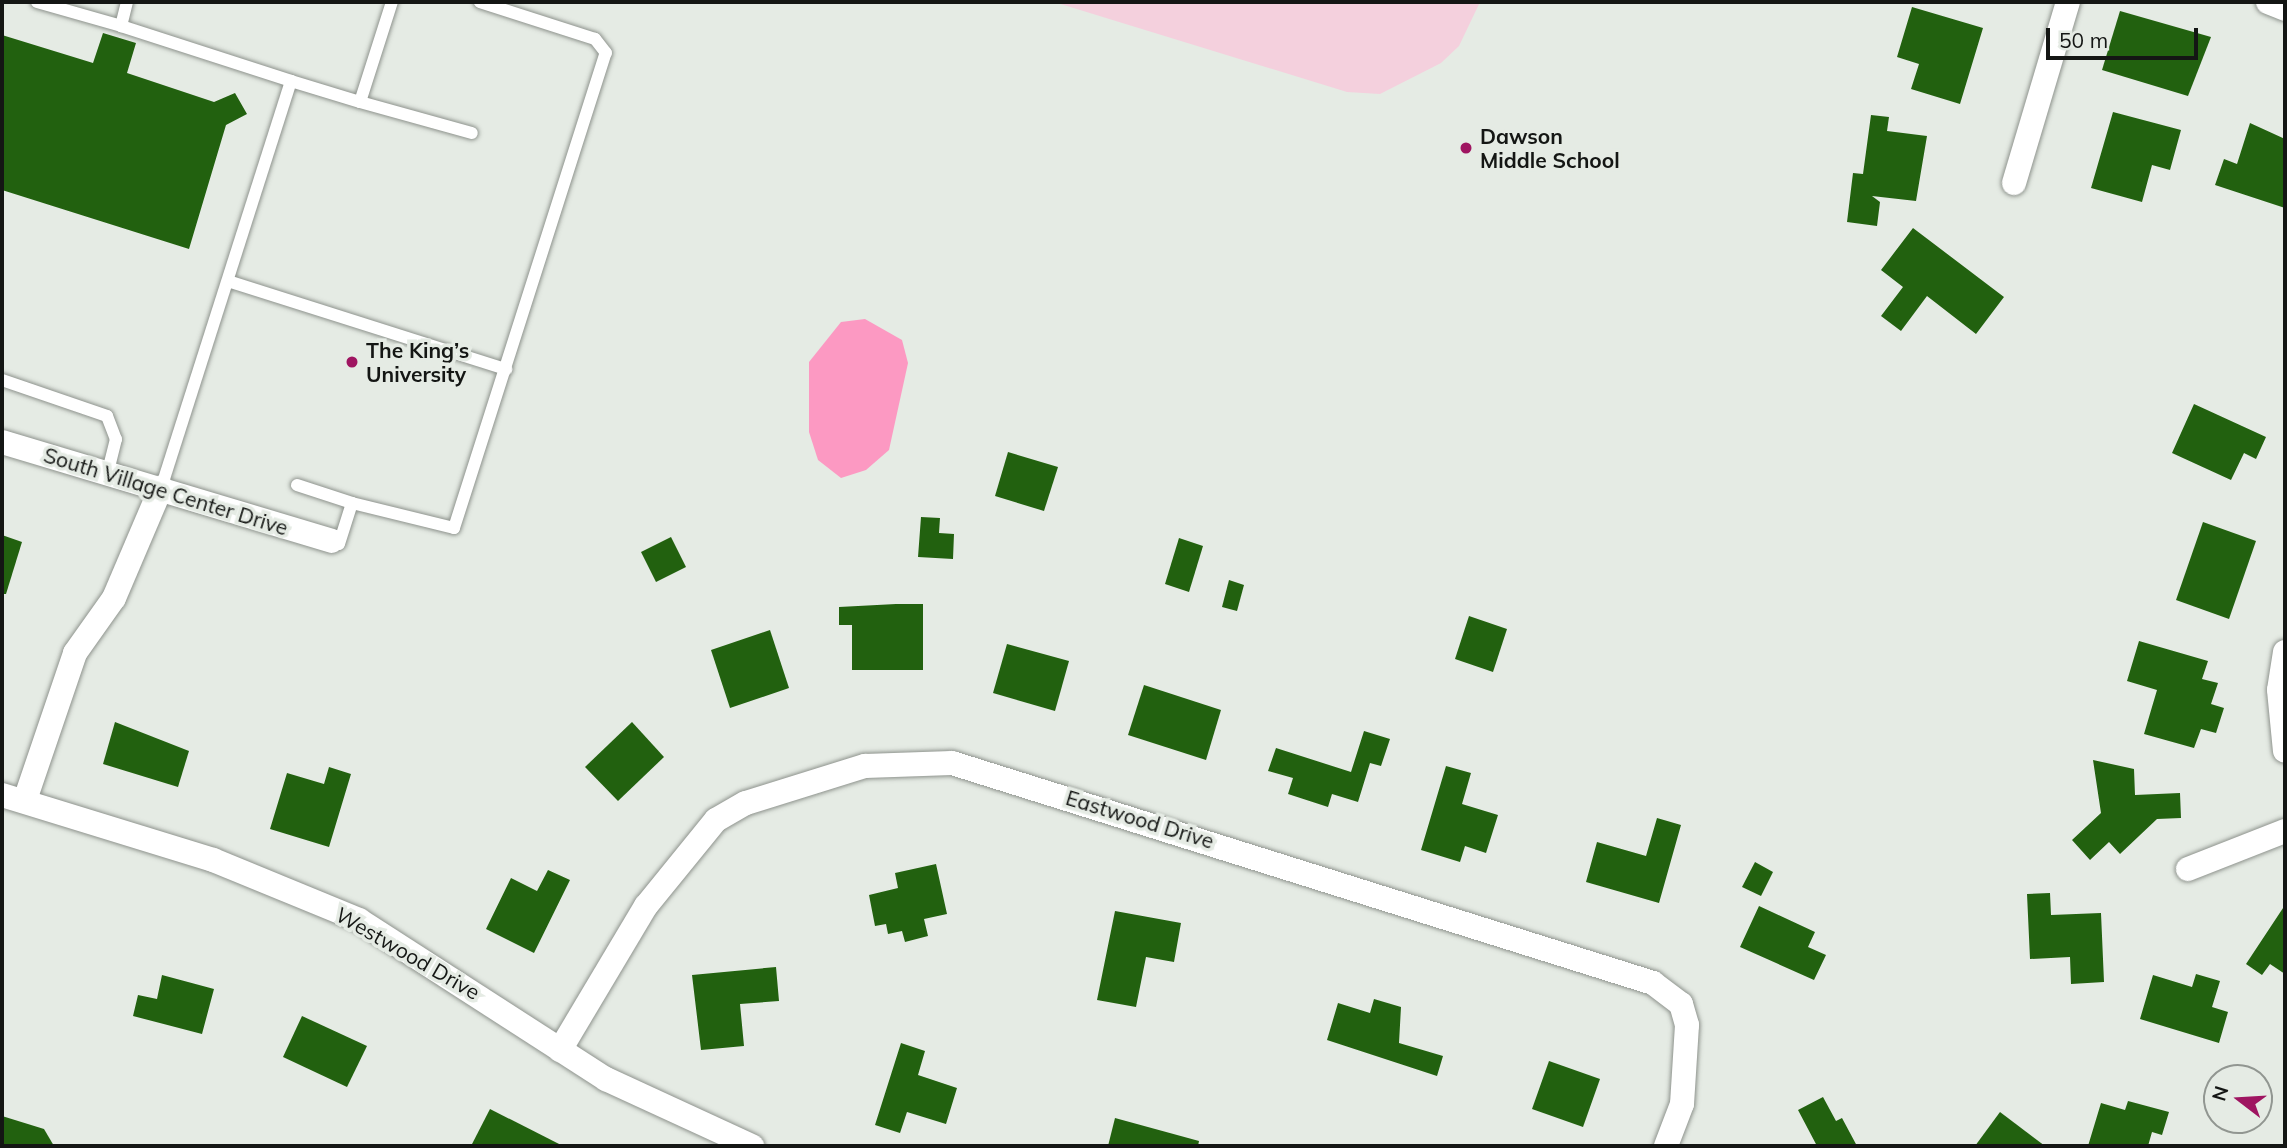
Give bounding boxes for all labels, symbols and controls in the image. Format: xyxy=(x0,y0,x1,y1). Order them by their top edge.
scale bar xyxy=(2049,14,2201,58)
text: 50 m xyxy=(2059,27,2108,53)
place label: Dawson Middle School xyxy=(1480,123,1620,173)
marker: Dawson Middle School xyxy=(1458,140,1474,156)
place label: The King’s University xyxy=(366,337,469,387)
marker: The King’s University xyxy=(344,354,360,370)
street label: South Village Center Drive xyxy=(41,442,291,540)
street label: Eastwood Drive xyxy=(1063,785,1217,853)
street label: Westwood Drive xyxy=(331,902,485,1004)
north arrow xyxy=(2203,1064,2273,1134)
text: N xyxy=(2206,1083,2233,1104)

